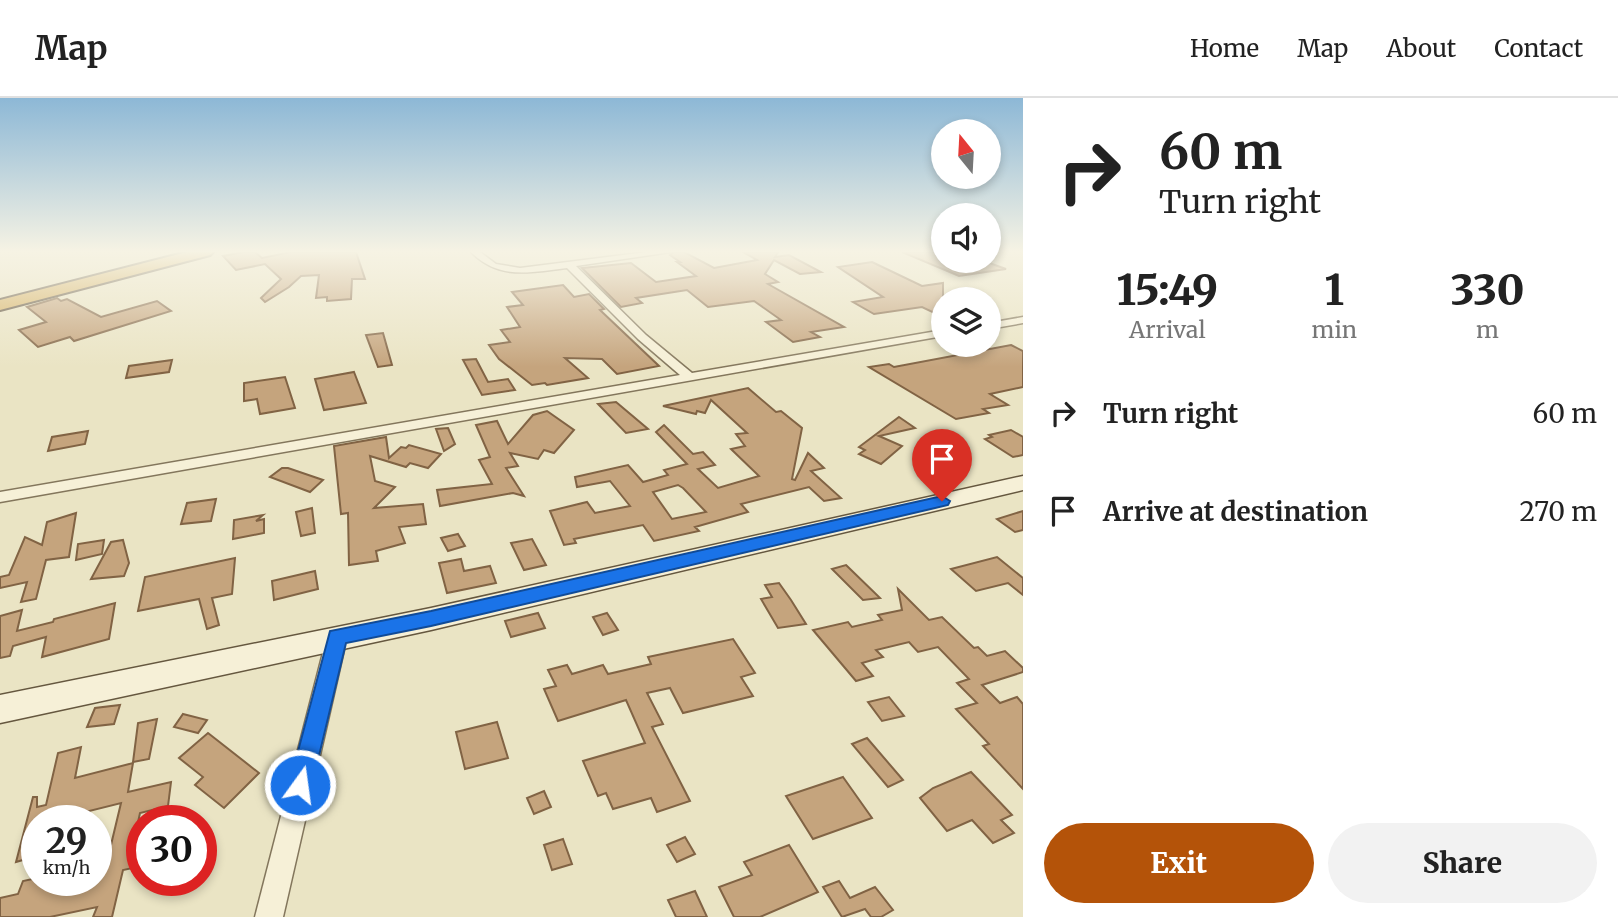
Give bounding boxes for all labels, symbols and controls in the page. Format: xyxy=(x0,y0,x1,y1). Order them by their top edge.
text: Map xyxy=(35,28,108,69)
text: Home xyxy=(1190,33,1259,64)
text: Map xyxy=(1297,33,1348,64)
text: About xyxy=(1386,33,1456,64)
text: Contact xyxy=(1494,33,1583,64)
north arrow xyxy=(931,119,1001,189)
map controls xyxy=(931,119,1001,357)
text: 60 m xyxy=(1159,121,1282,182)
icon: right xyxy=(1044,126,1135,217)
text: Turn right xyxy=(1159,182,1321,222)
button: sound xyxy=(931,203,1001,273)
text: 15:49 xyxy=(1116,264,1218,316)
text: 1 xyxy=(1324,264,1344,316)
text: 330 xyxy=(1450,264,1525,316)
button: layers xyxy=(931,287,1001,357)
text: Arrival xyxy=(1129,315,1206,344)
text: min xyxy=(1312,315,1357,344)
text: m xyxy=(1476,315,1499,344)
icon: right xyxy=(1044,394,1082,432)
text: Turn right xyxy=(1103,397,1238,430)
text: 60 m xyxy=(1533,397,1597,430)
pin xyxy=(912,429,972,501)
icon: arrive xyxy=(923,440,961,478)
icon: arrive xyxy=(1044,492,1082,530)
text: Arrive at destination xyxy=(1103,495,1368,528)
text: 270 m xyxy=(1520,495,1597,528)
position arrow xyxy=(263,748,337,822)
speed limit sign: 30 xyxy=(126,805,217,896)
text: 29 xyxy=(46,819,87,863)
button: Exit xyxy=(1044,823,1314,903)
button: Share xyxy=(1328,823,1597,903)
text: km/h xyxy=(43,856,90,879)

